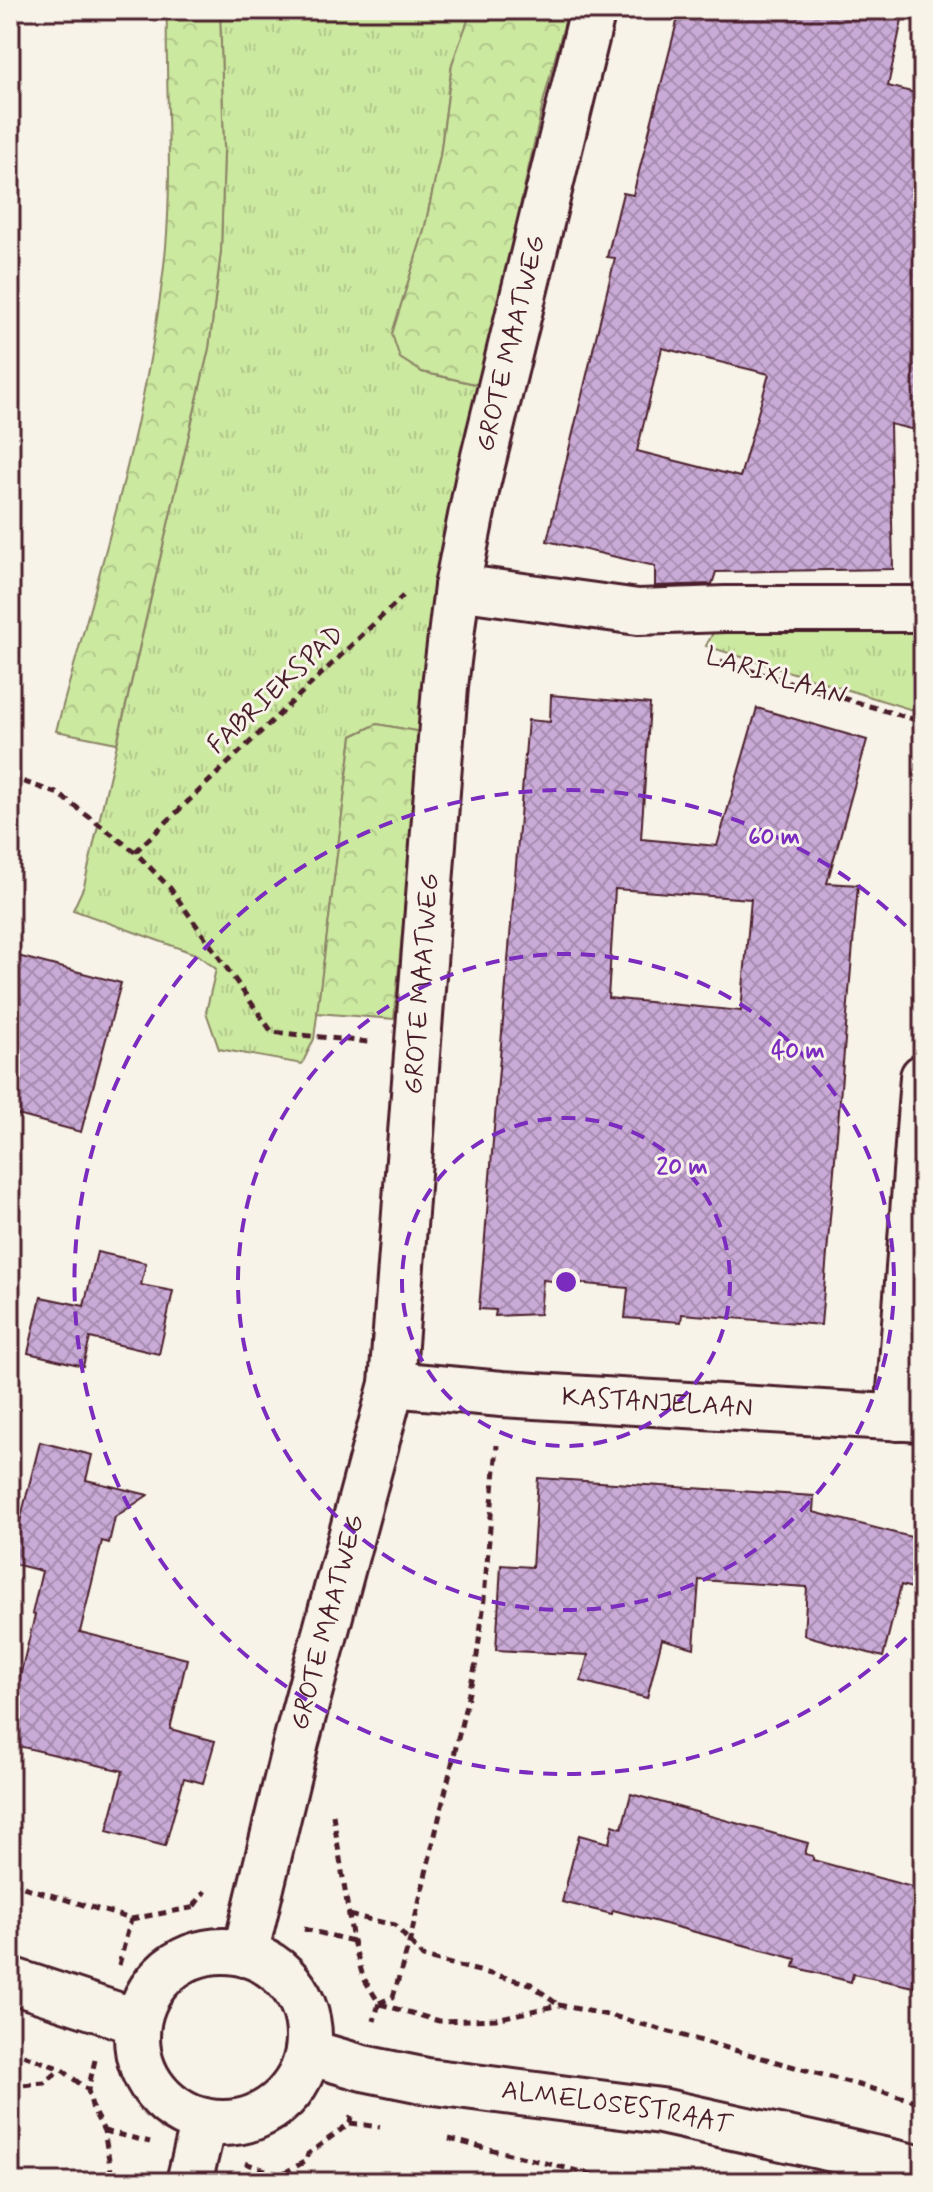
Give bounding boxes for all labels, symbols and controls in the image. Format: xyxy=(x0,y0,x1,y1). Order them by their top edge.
street label: GROTE MAATWEG xyxy=(469,232,554,455)
street label: FABRIEKSPAD xyxy=(200,618,352,762)
street label: LARIXLAAN xyxy=(701,639,851,715)
text: 60 m xyxy=(748,822,800,853)
street label: GROTE MAATWEG xyxy=(397,872,448,1096)
text: 40 m xyxy=(771,1036,825,1067)
text: 20 m xyxy=(656,1152,708,1183)
centre of rings xyxy=(552,1268,580,1296)
street label: KASTANJELAAN xyxy=(561,1381,754,1426)
street label: GROTE MAATWEG xyxy=(283,1511,373,1734)
street label: ALMELOSESTRAAT xyxy=(499,2074,736,2143)

